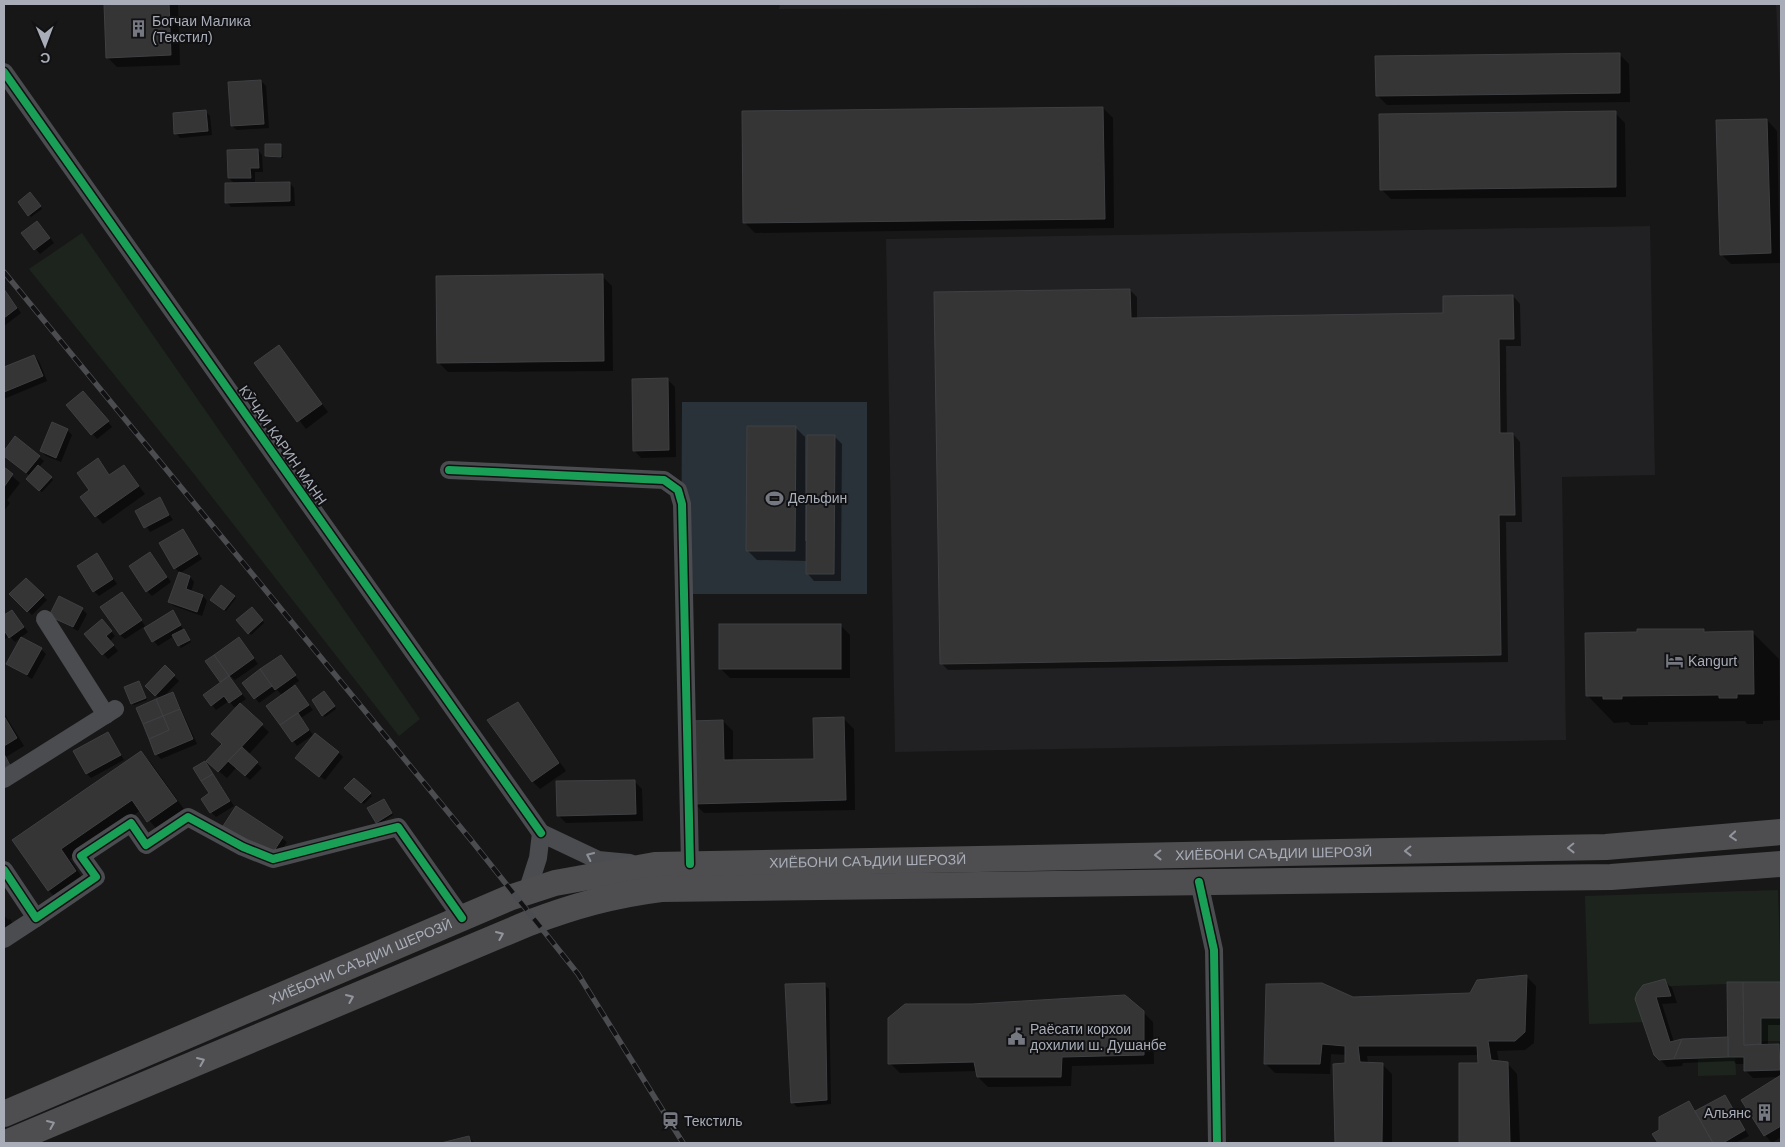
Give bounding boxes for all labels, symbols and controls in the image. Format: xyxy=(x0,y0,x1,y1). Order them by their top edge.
place label: Богчаи Малика (Текстил) xyxy=(152,13,251,45)
building icon: Богчаи Малика (Текстил) xyxy=(128,19,148,39)
north arrow xyxy=(20,20,70,70)
text: С xyxy=(40,50,50,66)
street label: КӮЧАИ КАРИН МАНН xyxy=(236,382,330,508)
sports icon: Дельфин xyxy=(764,488,784,508)
place label: Дельфин xyxy=(788,490,847,506)
hotel icon: Kangurt xyxy=(1664,651,1684,671)
place label: Kangurt xyxy=(1688,653,1737,669)
one-way arrow xyxy=(1728,830,1736,841)
one-way arrow xyxy=(1566,842,1574,853)
street label: ХИЁБОНИ САЪДИИ ШЕРОЗӢ xyxy=(1175,843,1372,863)
one-way arrow xyxy=(1404,845,1412,856)
one-way arrow xyxy=(1154,850,1162,860)
street label: ХИЁБОНИ САЪДИИ ШЕРОЗӢ xyxy=(769,851,966,871)
one-way arrow xyxy=(586,852,595,862)
street label: ХИЁБОНИ САЪДИИ ШЕРОЗӢ xyxy=(267,915,455,1008)
one-way arrow xyxy=(495,931,504,942)
one-way arrow xyxy=(345,994,354,1005)
place label: Раёсати корхои дохилии ш. Душанбе xyxy=(1030,1021,1167,1053)
public building icon: Раёсати корхои дохилии ш. Душанбе xyxy=(1006,1027,1026,1047)
one-way arrow xyxy=(196,1057,205,1068)
building icon: Альянс xyxy=(1755,1103,1775,1123)
place label: Альянс xyxy=(1704,1105,1751,1121)
station icon: Текстиль xyxy=(660,1111,680,1131)
place label: Текстиль xyxy=(684,1113,743,1129)
one-way arrow xyxy=(46,1120,55,1131)

